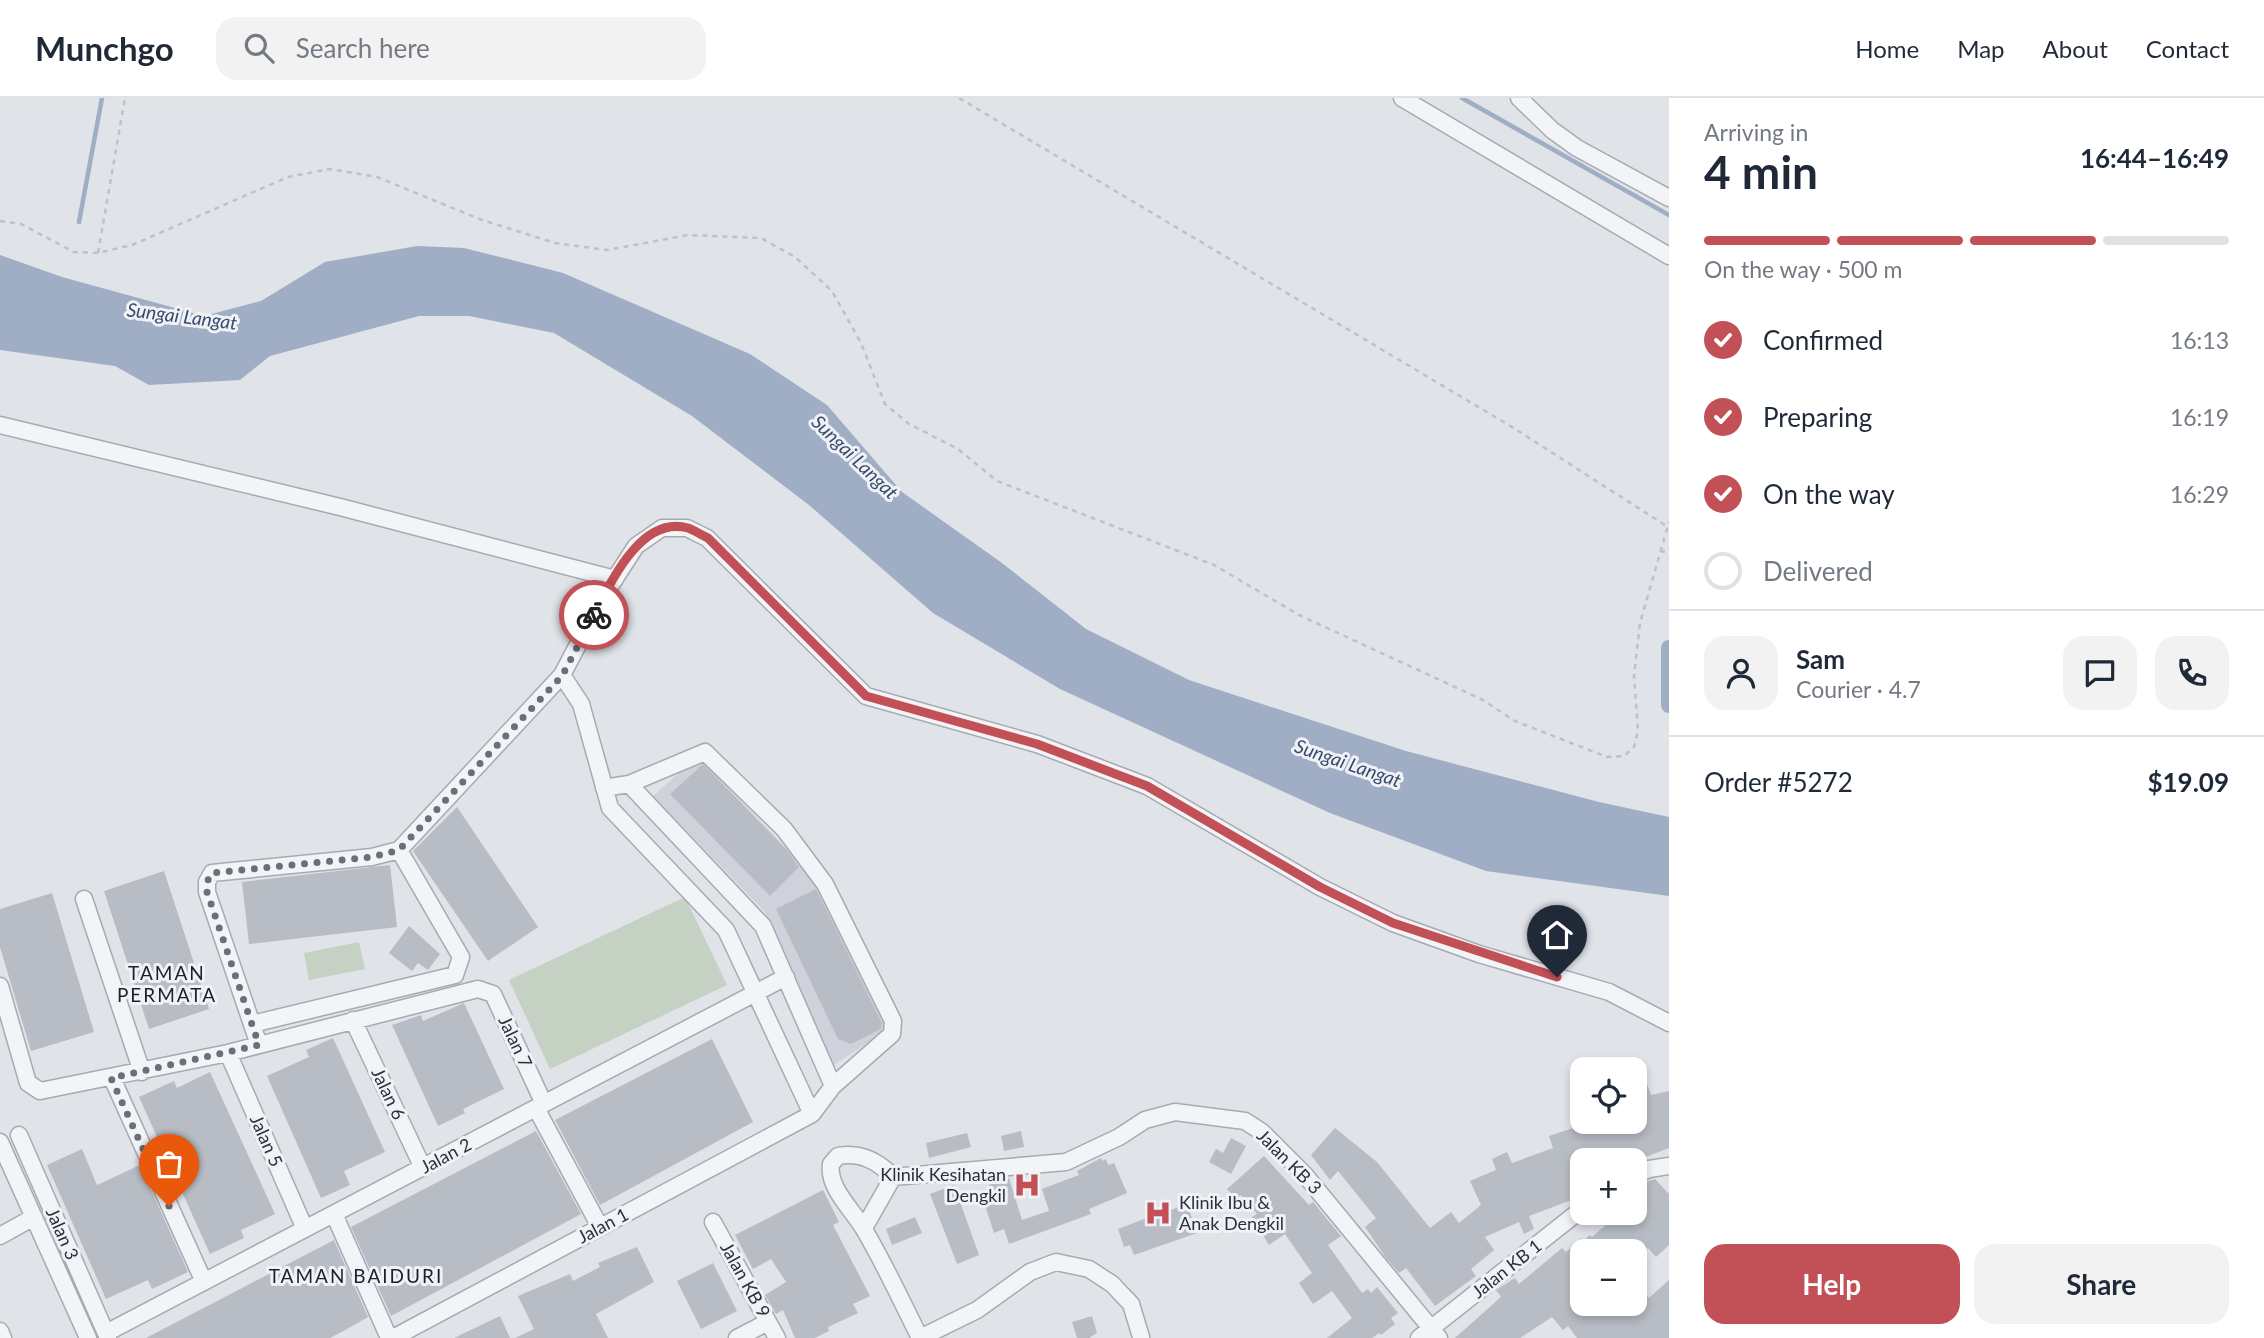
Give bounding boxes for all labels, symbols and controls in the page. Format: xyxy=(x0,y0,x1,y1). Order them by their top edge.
search box xyxy=(216,17,706,80)
text: Munchgo xyxy=(35,28,174,68)
icon: search xyxy=(240,29,278,67)
text: Search here xyxy=(296,32,430,64)
text: Home xyxy=(1855,34,1919,63)
text: Map xyxy=(1957,34,2005,63)
text: About xyxy=(2043,34,2108,63)
text: Contact xyxy=(2146,34,2229,63)
text: Arriving in xyxy=(1704,118,1808,146)
text: 16:44–16:49 xyxy=(2080,142,2229,174)
text: 4 min xyxy=(1704,144,1818,199)
text: On the way · 500 m xyxy=(1704,255,1903,283)
water label: Sungai Langat xyxy=(126,297,239,334)
icon: check xyxy=(1704,321,1742,359)
text: Confirmed xyxy=(1763,324,1883,356)
text: 16:13 xyxy=(2170,326,2229,354)
icon: check xyxy=(1704,398,1742,436)
text: Preparing xyxy=(1763,401,1872,433)
text: 16:19 xyxy=(2170,403,2229,431)
water label: Sungai Langat xyxy=(807,410,903,504)
icon: check xyxy=(1704,475,1742,513)
text: On the way xyxy=(1763,478,1895,510)
text: 16:29 xyxy=(2170,480,2229,508)
text: Delivered xyxy=(1763,555,1873,587)
courier xyxy=(559,580,629,650)
icon: bike xyxy=(575,596,613,634)
button: person xyxy=(1704,636,1778,710)
button: chat xyxy=(2063,636,2137,710)
button: phone xyxy=(2155,636,2229,710)
text: Sam xyxy=(1796,643,1845,675)
text: Courier · 4.7 xyxy=(1796,675,1921,703)
water label: Sungai Langat xyxy=(1292,734,1405,792)
text: Order #5272 xyxy=(1704,766,1853,798)
text: $19.09 xyxy=(2147,766,2229,798)
pin xyxy=(1527,905,1587,977)
icon: home xyxy=(1538,916,1576,954)
district label: TAMAN PERMATA xyxy=(117,961,217,1006)
street label: Jalan 7 xyxy=(494,1012,537,1071)
map controls xyxy=(1570,1057,1647,1316)
button: locate xyxy=(1570,1057,1647,1134)
street label: Jalan 6 xyxy=(367,1064,410,1123)
street label: Jalan 5 xyxy=(246,1111,288,1170)
street label: Jalan KB 3 xyxy=(1253,1124,1327,1198)
street label: Jalan 2 xyxy=(416,1133,475,1178)
pin xyxy=(139,1134,199,1206)
icon: bag xyxy=(150,1145,188,1183)
button: + xyxy=(1570,1148,1647,1225)
place label: Klinik Kesihatan Dengkil xyxy=(880,1163,1006,1206)
hospital icon: Klinik Kesihatan Dengkil xyxy=(1012,1170,1042,1200)
place label: Klinik Ibu & Anak Dengkil xyxy=(1179,1191,1284,1234)
hospital icon: Klinik Ibu & Anak Dengkil xyxy=(1143,1198,1173,1228)
street label: Jalan 1 xyxy=(573,1203,632,1248)
street label: Jalan 3 xyxy=(42,1204,84,1263)
street label: Jalan KB 1 xyxy=(1467,1234,1546,1302)
street label: Jalan KB 9 xyxy=(716,1238,776,1321)
button: − xyxy=(1570,1239,1647,1316)
button: Help xyxy=(1704,1244,1960,1324)
button: Share xyxy=(1974,1244,2229,1324)
district label: TAMAN BAIDURI xyxy=(269,1264,443,1287)

